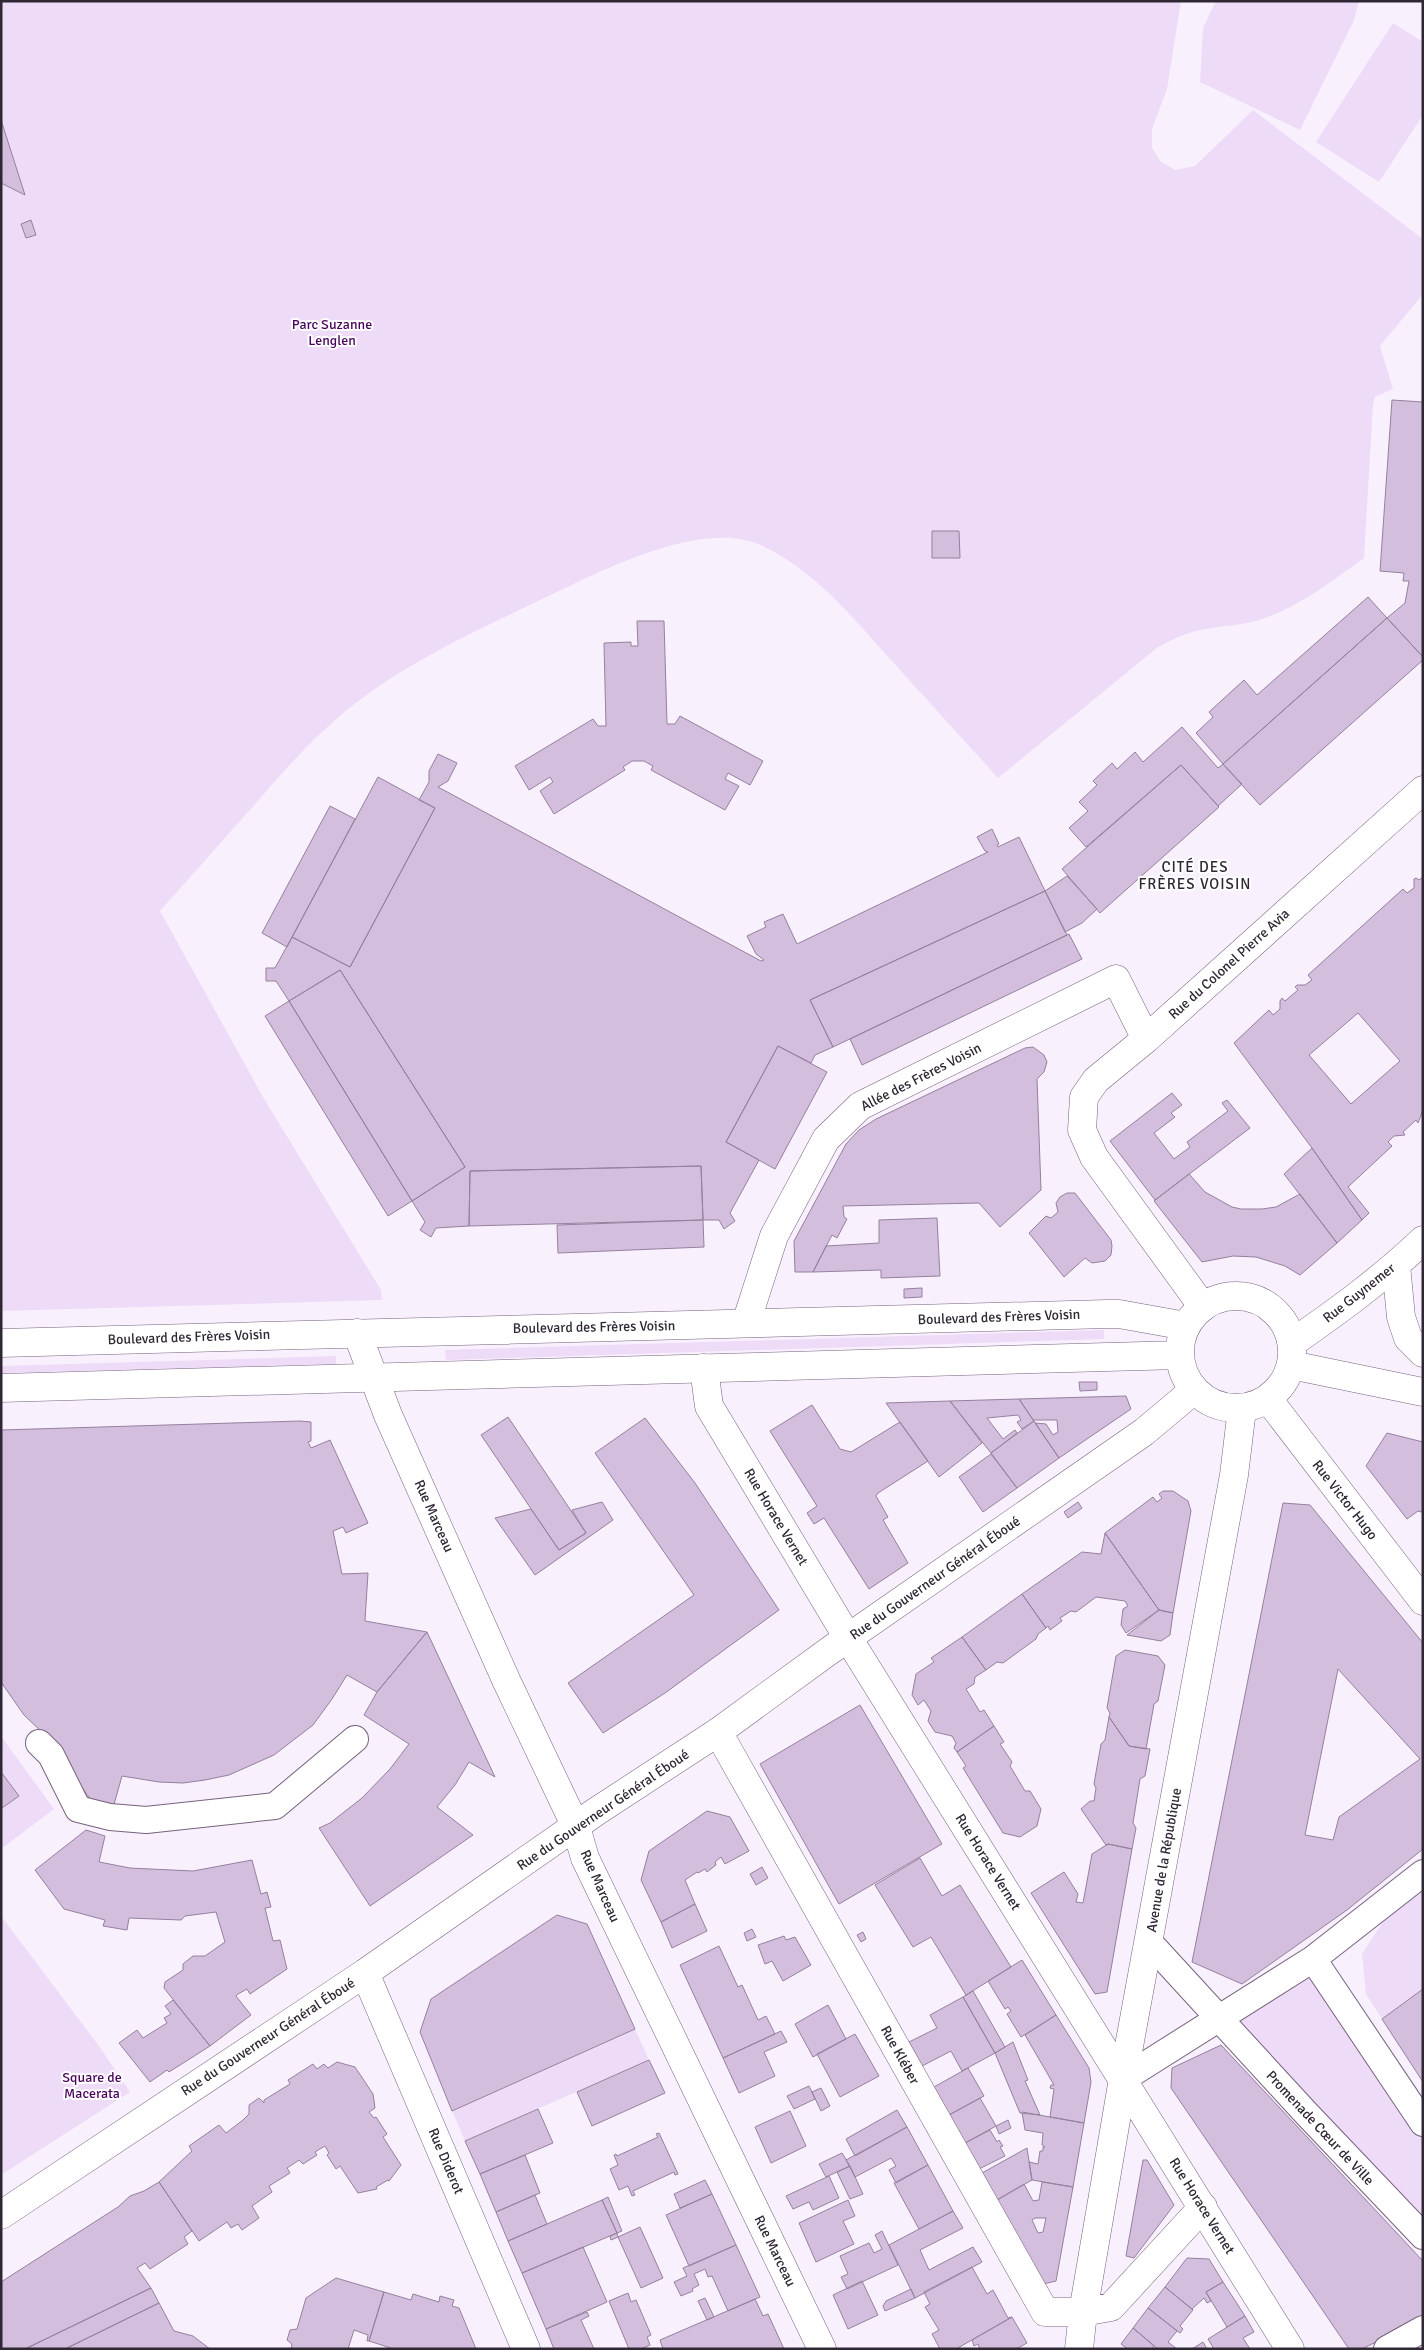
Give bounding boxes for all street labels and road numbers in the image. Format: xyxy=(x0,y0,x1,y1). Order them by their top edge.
street label: Rue du Colonel Pierre Avia xyxy=(1165,905,1293,1023)
street label: Allée des Frères Voisin xyxy=(858,1039,984,1115)
street label: Rue Guynemer xyxy=(1319,1259,1399,1326)
street label: Boulevard des Frères Voisin xyxy=(917,1306,1081,1328)
street label: Boulevard des Frères Voisin xyxy=(512,1317,676,1337)
street label: Boulevard des Frères Voisin xyxy=(107,1326,271,1348)
street label: Rue Victor Hugo xyxy=(1309,1457,1381,1543)
street label: Rue Horace Vernet xyxy=(740,1465,812,1569)
street label: Rue Marceau xyxy=(410,1477,458,1555)
street label: Rue du Gouverneur Général Éboué xyxy=(847,1513,1023,1643)
street label: Rue du Gouverneur Général Éboué xyxy=(514,1746,692,1874)
street label: Avenue de la République xyxy=(1143,1787,1185,1933)
street label: Rue Horace Vernet xyxy=(952,1811,1024,1913)
street label: Rue Marceau xyxy=(576,1847,624,1925)
street label: Rue du Gouverneur Général Éboué xyxy=(178,1974,358,2100)
street label: Rue Kléber xyxy=(877,2023,924,2088)
street label: Promenade Cœur de Ville xyxy=(1263,2067,1377,2189)
street label: Rue Diderot xyxy=(424,2125,468,2197)
street label: Rue Horace Vernet xyxy=(1166,2155,1238,2257)
street label: Rue Marceau xyxy=(750,2212,800,2290)

